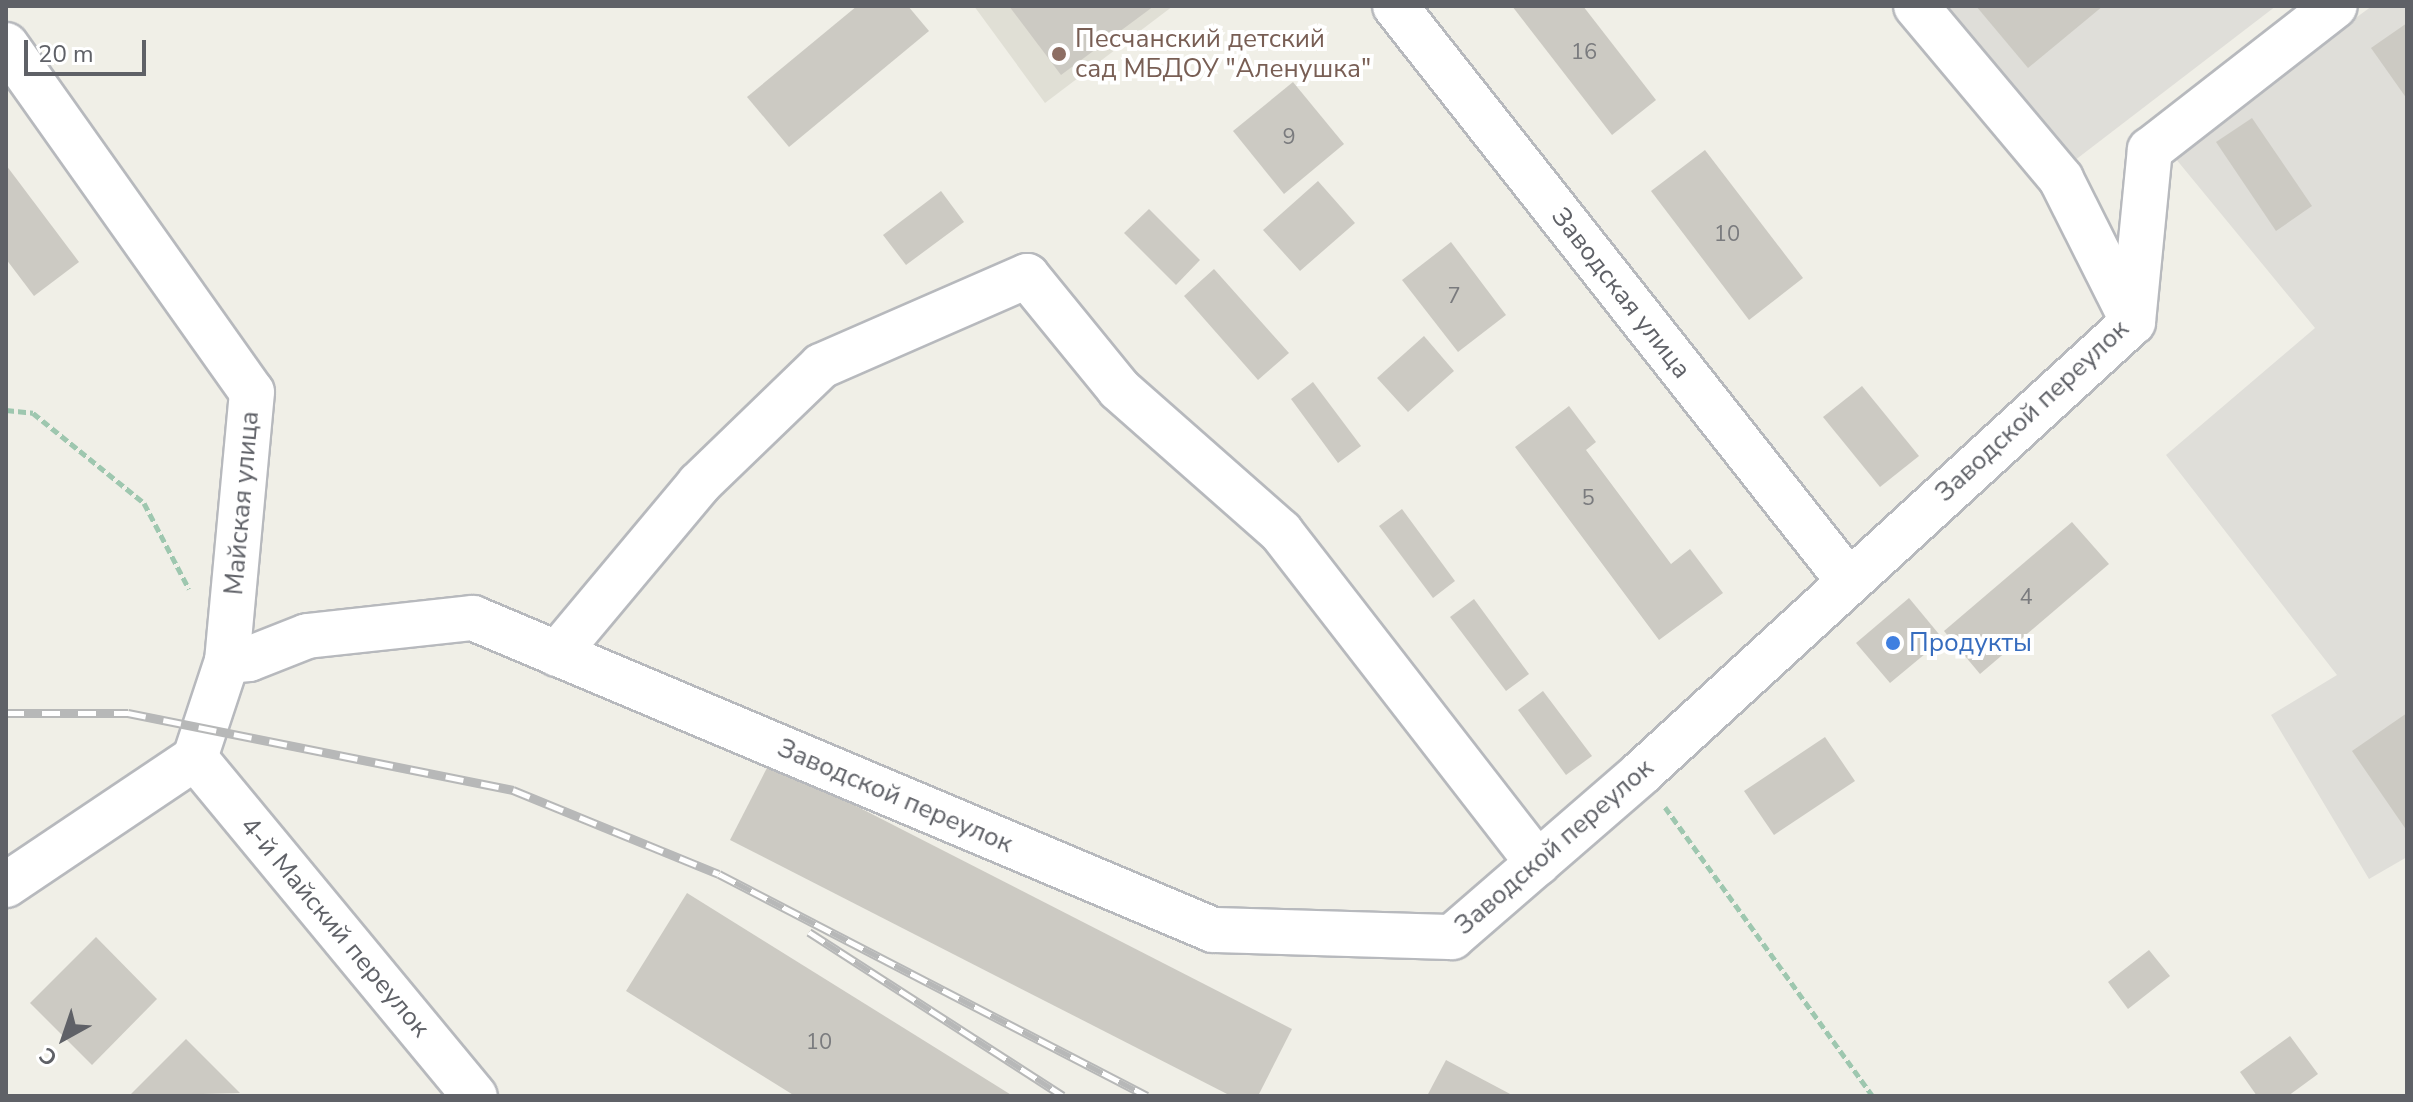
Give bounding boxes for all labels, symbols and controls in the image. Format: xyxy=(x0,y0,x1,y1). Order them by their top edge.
place label: Песчанский детский сад МБДОУ "Аленушка" xyxy=(1075,23,1371,84)
scale bar xyxy=(28,24,150,74)
text: 20 m xyxy=(38,38,94,70)
house number: 16 xyxy=(1571,40,1597,66)
marker: Песчанский детский сад МБДОУ "Аленушка" xyxy=(1050,45,1068,63)
house number: 9 xyxy=(1282,125,1296,151)
street label: Заводская улица xyxy=(1545,201,1697,385)
house number: 10 xyxy=(1714,222,1740,248)
house number: 7 xyxy=(1447,284,1461,310)
street label: Заводской переулок xyxy=(1929,314,2135,508)
street label: Майская улица xyxy=(218,410,266,596)
house number: 5 xyxy=(1581,486,1595,512)
house number: 4 xyxy=(2019,585,2033,611)
place label: Продукты xyxy=(1909,627,2032,659)
marker: Продукты xyxy=(1884,634,1902,652)
street label: Заводской переулок xyxy=(773,732,1017,860)
street label: Заводской переулок xyxy=(1449,752,1659,942)
street label: 4-й Майский переулок xyxy=(234,811,436,1043)
north arrow xyxy=(24,998,104,1078)
house number: 10 xyxy=(806,1030,832,1056)
text: С xyxy=(33,1040,64,1073)

